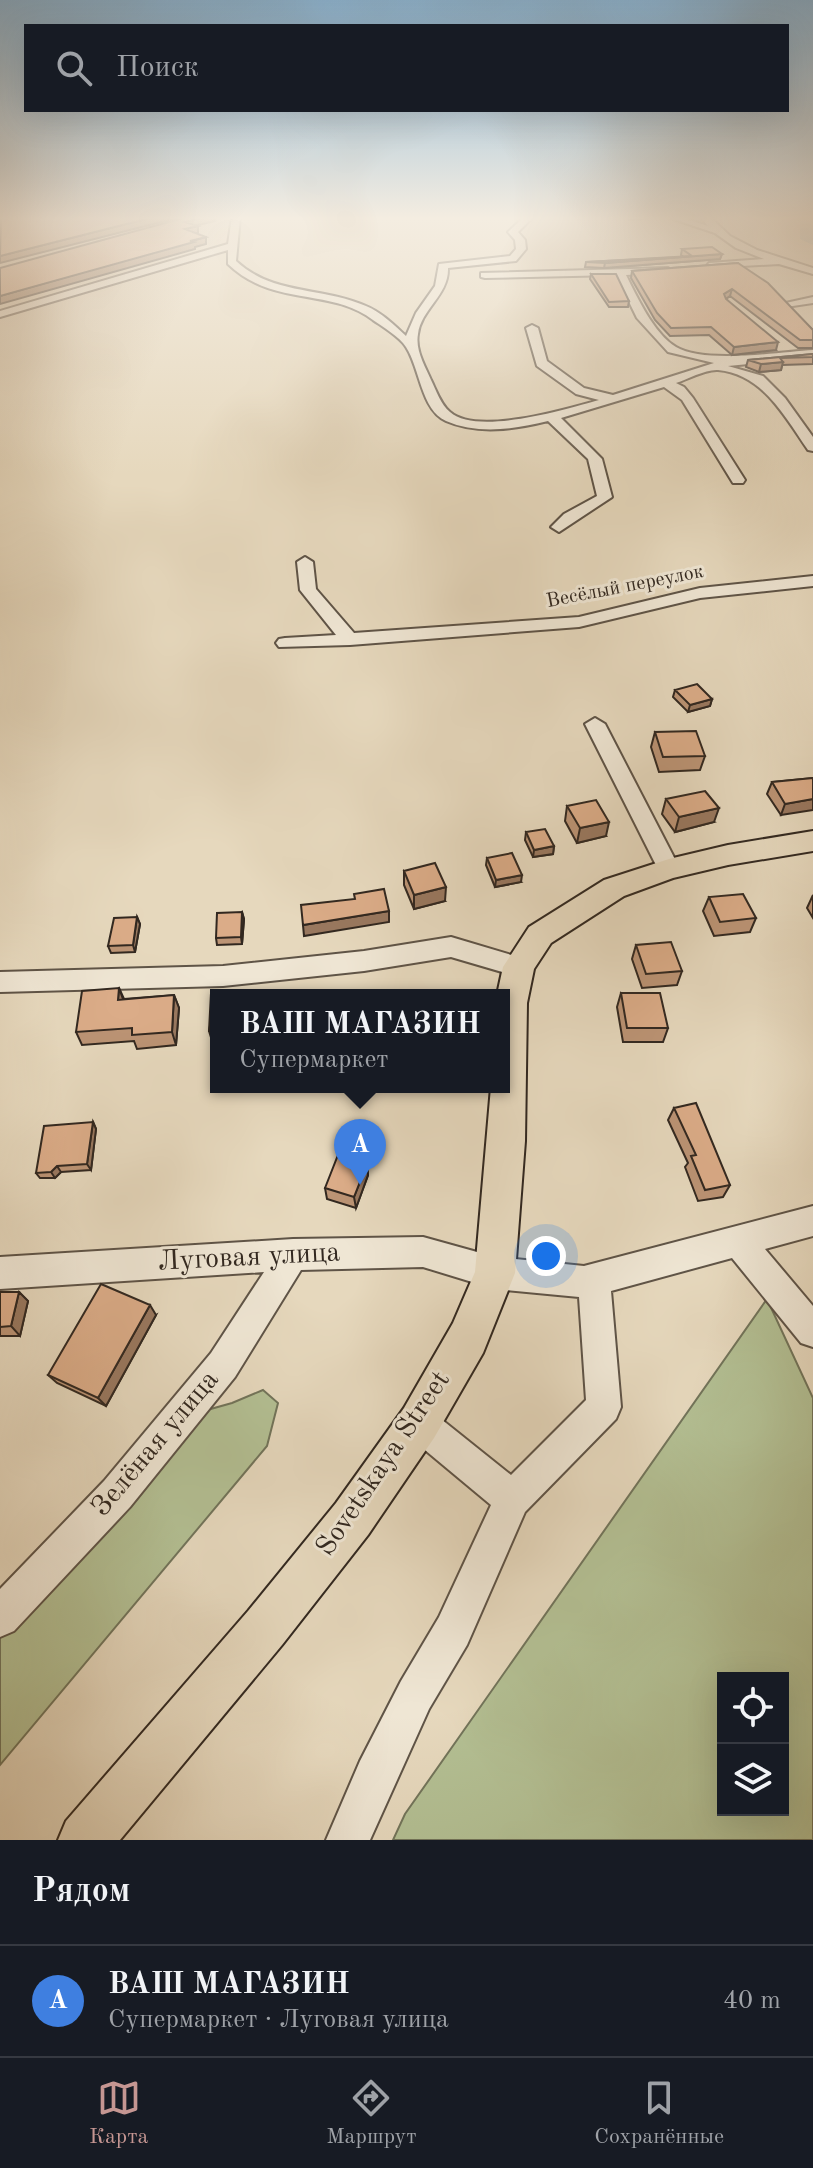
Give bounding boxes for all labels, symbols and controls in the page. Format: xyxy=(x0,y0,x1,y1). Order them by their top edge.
search box xyxy=(24,24,789,112)
icon: search xyxy=(52,46,96,90)
text: Поиск xyxy=(116,53,199,83)
street label: Весёлый переулок xyxy=(545,562,705,612)
popup xyxy=(210,989,510,1093)
text: ВАШ МАГАЗИН xyxy=(239,1010,481,1040)
text: Супермаркет xyxy=(239,1047,389,1073)
pin: A xyxy=(334,1119,386,1185)
your location xyxy=(526,1236,566,1276)
street label: Луговая улица xyxy=(157,1239,341,1277)
street label: Зелёная улица xyxy=(87,1366,225,1522)
street label: Sovetskaya Street xyxy=(312,1367,456,1561)
map controls xyxy=(717,1672,789,1816)
button: locate xyxy=(717,1672,789,1744)
button: layers xyxy=(717,1744,789,1816)
text: Рядом xyxy=(32,1875,131,1909)
text: ВАШ МАГАЗИН xyxy=(108,1970,350,2000)
text: A xyxy=(48,1988,68,2014)
text: 40 m xyxy=(723,1988,781,2014)
text: Супермаркет · Луговая улица xyxy=(108,2007,449,2033)
tab: Карта xyxy=(89,2076,148,2151)
tab: Маршрут xyxy=(326,2076,417,2151)
tab: Сохранённые xyxy=(594,2076,724,2151)

